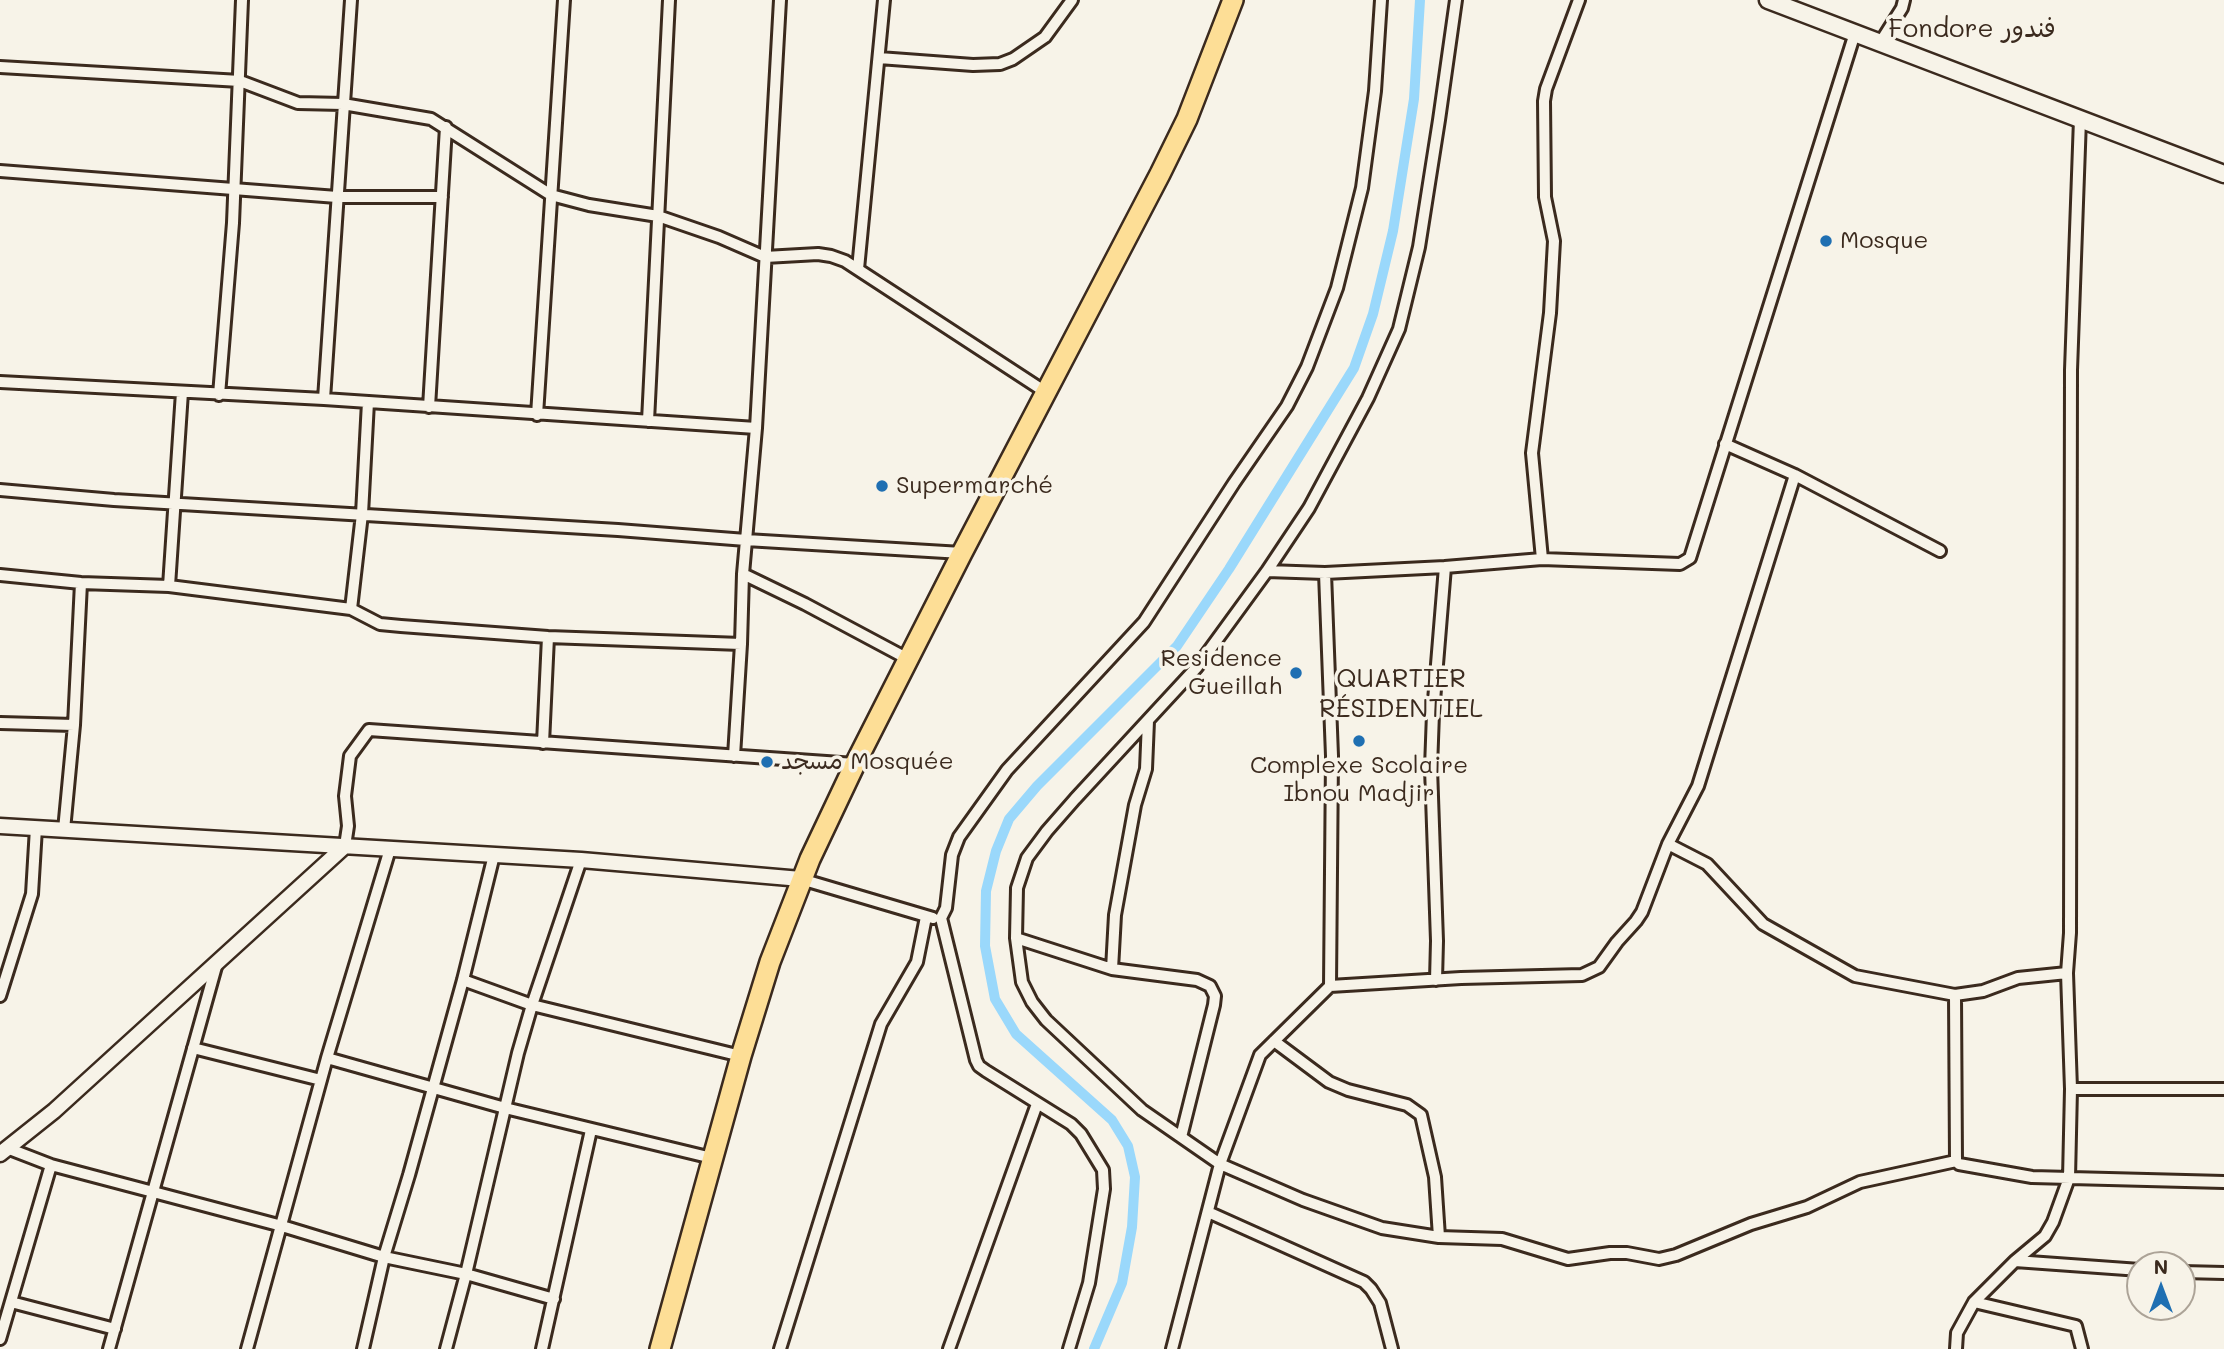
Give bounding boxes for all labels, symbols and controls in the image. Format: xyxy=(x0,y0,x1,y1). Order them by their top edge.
district label: Fondore فندور xyxy=(1888,13,2056,45)
place label: Mosque xyxy=(1840,227,1928,255)
marker: Mosque xyxy=(1818,233,1834,249)
place label: Supermarché xyxy=(896,472,1053,500)
marker: Supermarché xyxy=(874,478,890,494)
place label: Residence Gueillah xyxy=(1160,645,1282,701)
district label: QUARTIER RÉSIDENTIEL xyxy=(1309,663,1493,724)
marker: Residence Gueillah xyxy=(1288,665,1304,681)
marker: Complexe Scolaire Ibnou Madjir xyxy=(1351,733,1367,749)
place label: مسجد Mosquée xyxy=(781,748,954,776)
place label: Complexe Scolaire Ibnou Madjir xyxy=(1250,752,1468,808)
marker: مسجد Mosquée xyxy=(759,754,775,770)
north arrow xyxy=(2126,1251,2196,1321)
text: N xyxy=(2154,1254,2168,1279)

